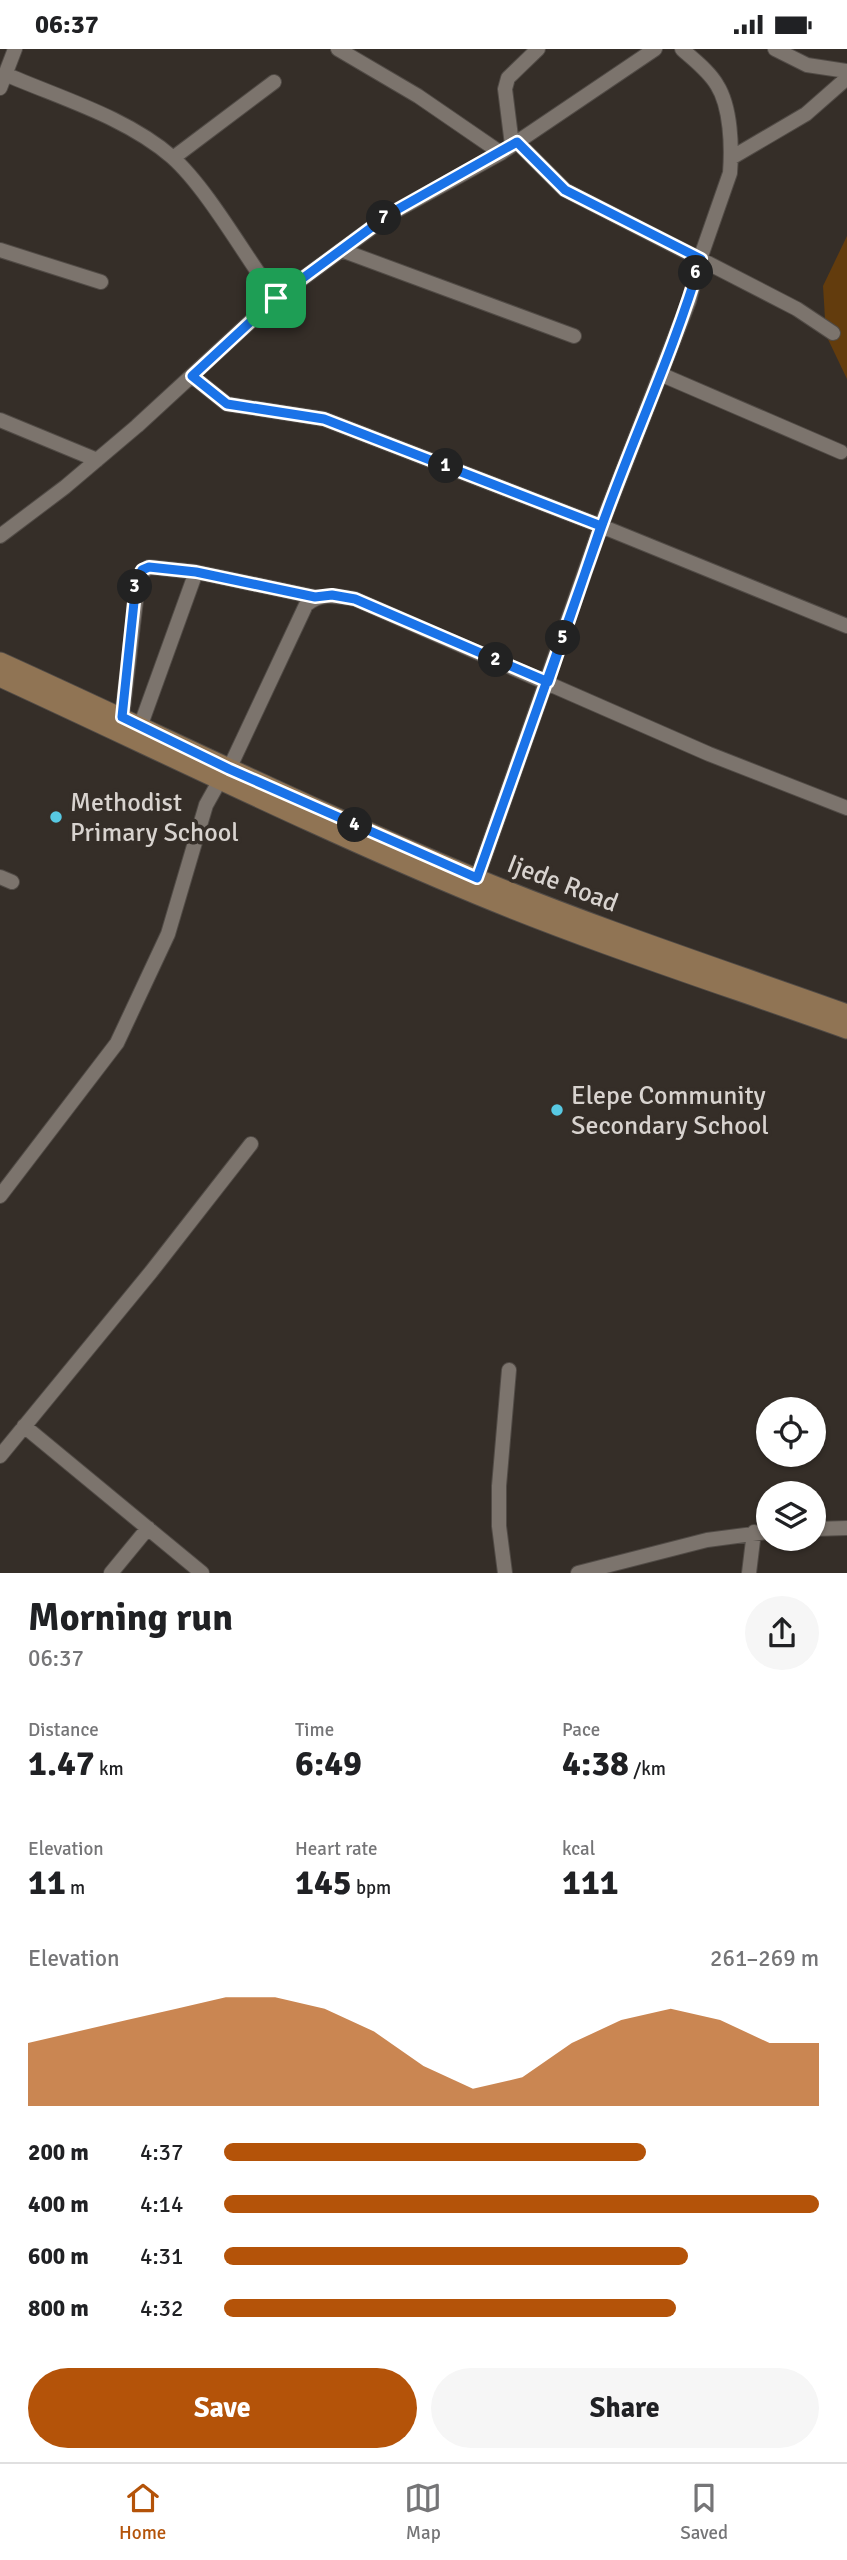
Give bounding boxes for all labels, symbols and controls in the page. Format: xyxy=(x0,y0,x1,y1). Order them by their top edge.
text: 06:37 xyxy=(35,9,99,41)
pin: 7 xyxy=(366,201,402,235)
text: 7 xyxy=(378,205,389,229)
pin: 6 xyxy=(678,255,714,291)
text: 6 xyxy=(690,260,701,284)
pin xyxy=(246,268,306,328)
icon: arrive xyxy=(257,279,295,317)
pin: 1 xyxy=(428,449,464,483)
text: 1 xyxy=(440,453,451,477)
pin: 3 xyxy=(118,569,152,605)
text: 3 xyxy=(129,574,140,598)
pin: 5 xyxy=(546,621,580,655)
text: 5 xyxy=(557,625,568,649)
pin: 2 xyxy=(478,643,514,677)
text: 2 xyxy=(490,647,501,671)
place label: Methodist Primary School xyxy=(70,787,239,849)
pin: 4 xyxy=(338,807,372,843)
marker: Methodist Primary School xyxy=(48,809,64,825)
text: 4 xyxy=(349,812,360,836)
street label: Ijede Road xyxy=(503,848,623,920)
place label: Elepe Community Secondary School xyxy=(571,1080,769,1142)
marker: Elepe Community Secondary School xyxy=(549,1102,565,1118)
map controls xyxy=(756,1397,826,1551)
button: locate xyxy=(756,1397,826,1467)
button: layers xyxy=(756,1481,826,1551)
text: Morning run xyxy=(28,1594,233,1641)
button: share xyxy=(745,1596,819,1670)
text: 06:37 xyxy=(28,1644,84,1673)
text: Distance xyxy=(28,1718,99,1742)
text: Time xyxy=(295,1718,334,1742)
text: Pace xyxy=(562,1718,600,1742)
text: 1.47 xyxy=(28,1742,95,1785)
text: 6:49 xyxy=(295,1742,362,1785)
text: 4:38 xyxy=(562,1742,629,1785)
text: km xyxy=(95,1757,124,1781)
text: /km xyxy=(629,1757,666,1781)
text: Elevation xyxy=(28,1837,104,1861)
text: Heart rate xyxy=(295,1837,377,1861)
text: kcal xyxy=(562,1837,595,1861)
text: 11 xyxy=(28,1861,66,1904)
text: 145 xyxy=(295,1861,352,1904)
text: 111 xyxy=(562,1861,619,1904)
text: m xyxy=(66,1876,85,1900)
text: bpm xyxy=(352,1876,391,1900)
text: Elevation xyxy=(28,1944,120,1973)
text: 261–269 m xyxy=(710,1944,819,1973)
text: 200 m xyxy=(28,2138,89,2167)
text: 4:37 xyxy=(140,2138,183,2167)
text: 400 m xyxy=(28,2190,89,2219)
text: 4:14 xyxy=(140,2190,183,2219)
text: 600 m xyxy=(28,2242,89,2271)
text: 4:31 xyxy=(140,2242,183,2271)
text: 800 m xyxy=(28,2294,89,2323)
text: 4:32 xyxy=(140,2294,183,2323)
button: Save xyxy=(28,2368,417,2448)
button: Share xyxy=(431,2368,819,2448)
tab: Home xyxy=(119,2479,166,2545)
tab: Map xyxy=(404,2479,442,2545)
tab: Saved xyxy=(680,2479,728,2545)

